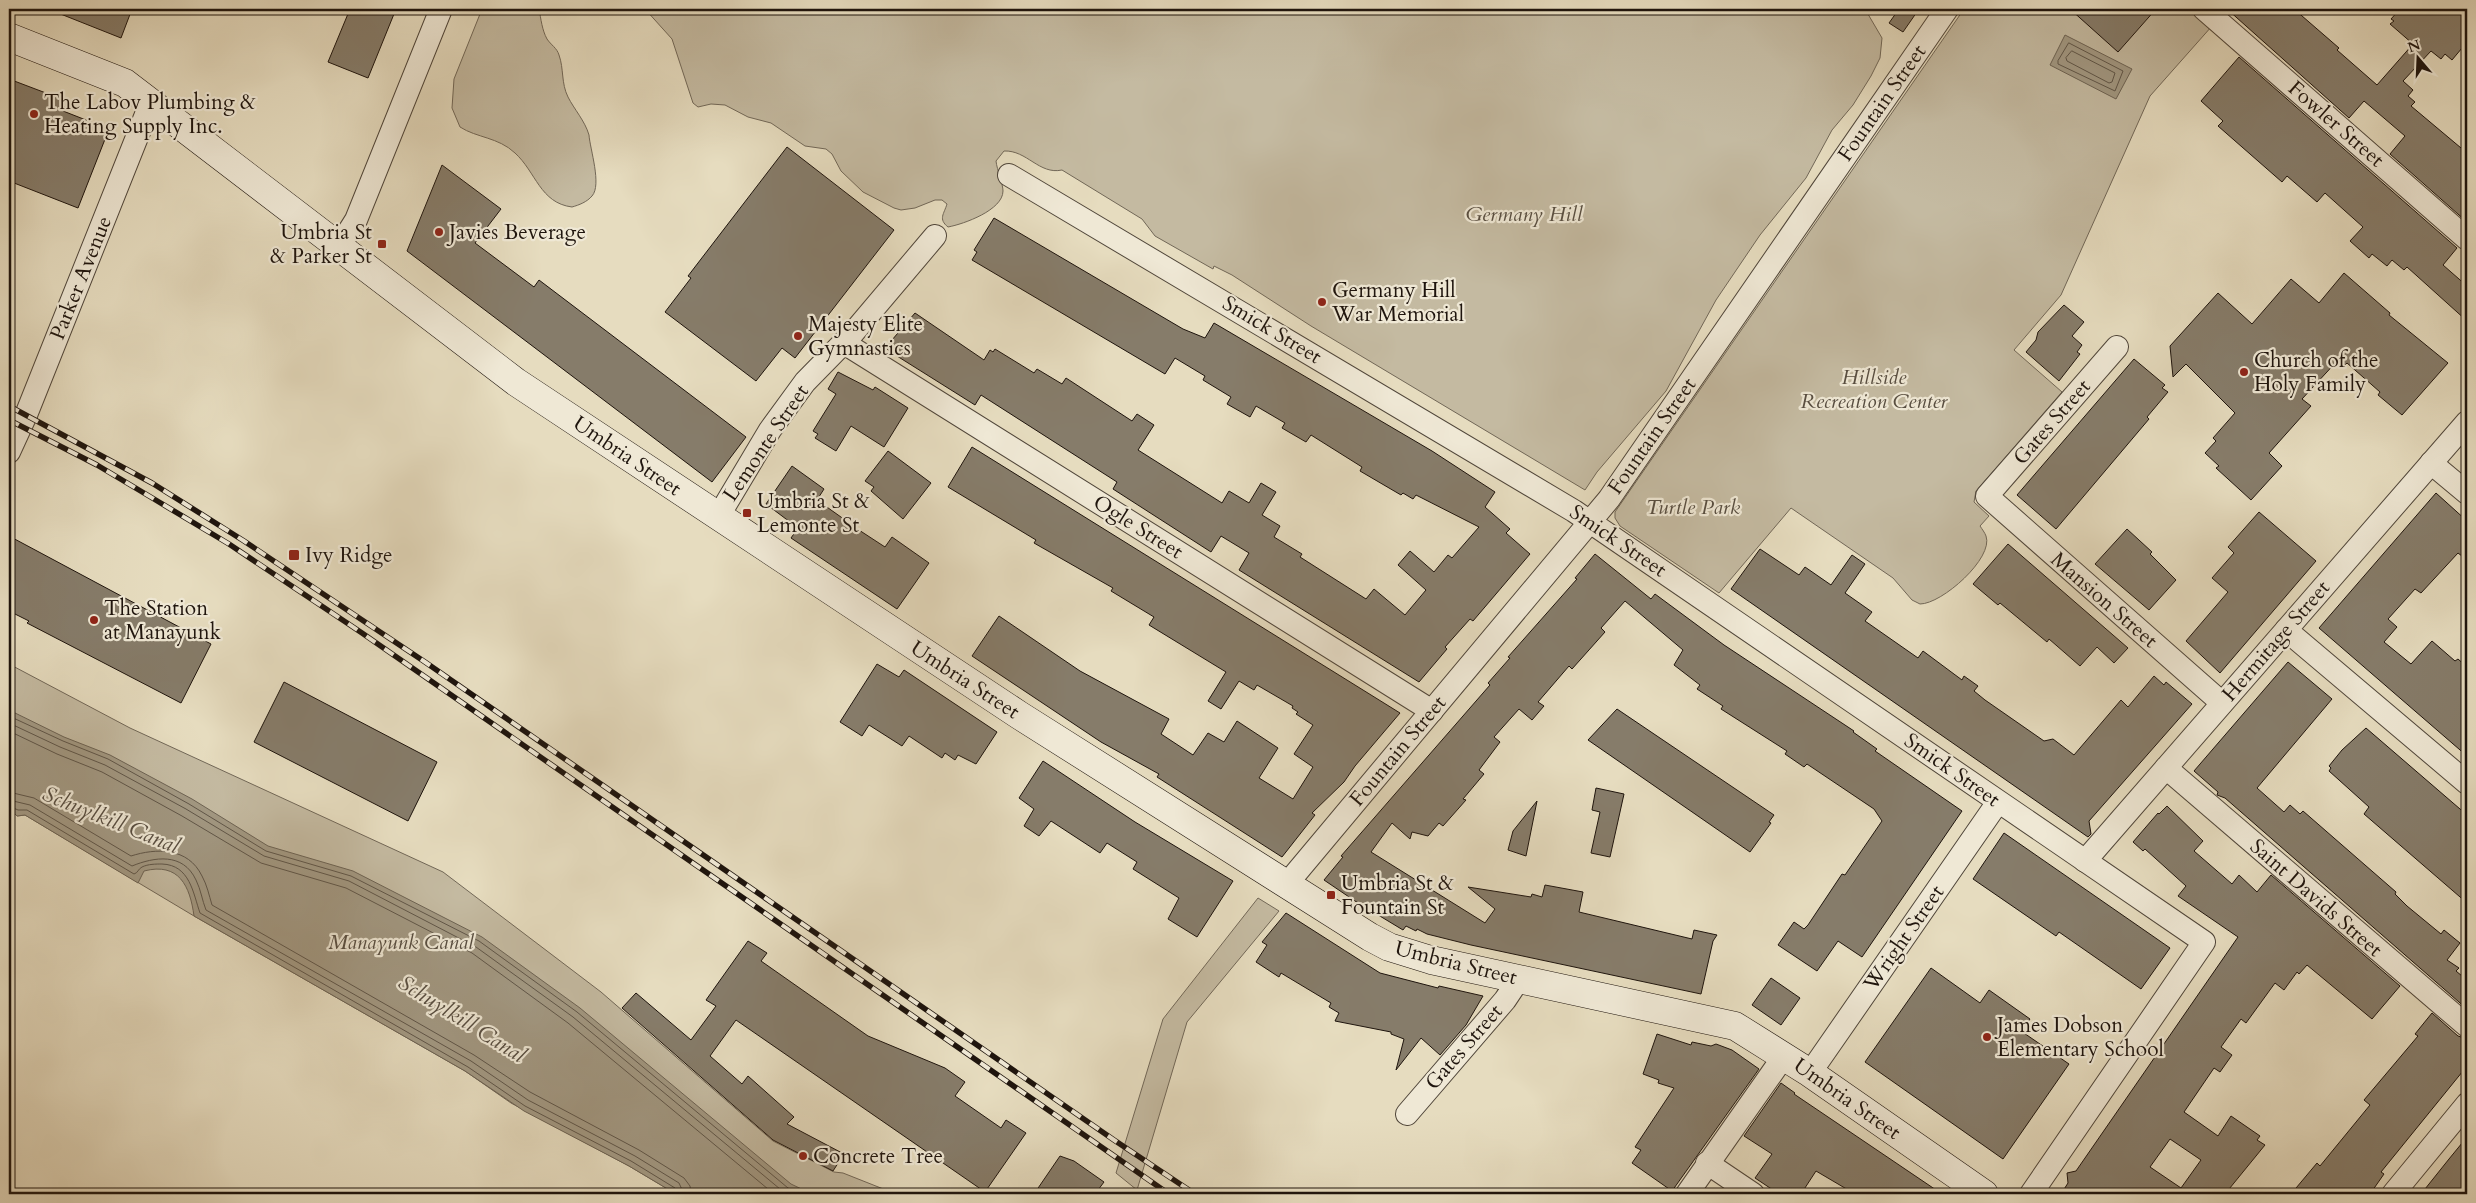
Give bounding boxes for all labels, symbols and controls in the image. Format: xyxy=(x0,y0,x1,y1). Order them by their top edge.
north arrow xyxy=(2394,32,2444,82)
text: N xyxy=(2405,35,2423,57)
street label: Fountain Street xyxy=(1831,38,1933,167)
street label: Fowler Street xyxy=(2282,74,2391,174)
place label: The Labov Plumbing & Heating Supply Inc. xyxy=(44,88,256,141)
marker: The Labov Plumbing & Heating Supply Inc. xyxy=(28,108,40,120)
park label: Germany Hill xyxy=(1465,200,1584,229)
street label: Parker Avenue xyxy=(43,212,119,344)
place label: Umbria St & Parker St xyxy=(270,218,372,271)
place label: Javies Beverage xyxy=(446,218,586,247)
marker: Javies Beverage xyxy=(433,226,445,238)
marker: Umbria St & Parker St xyxy=(376,238,388,250)
place label: Germany Hill War Memorial xyxy=(1331,276,1464,329)
street label: Smick Street xyxy=(1217,289,1327,371)
marker: Germany Hill War Memorial xyxy=(1316,296,1328,308)
place label: Majesty Elite Gymnastics xyxy=(808,310,923,363)
marker: Majesty Elite Gymnastics xyxy=(792,330,804,342)
place label: Church of the Holy Family xyxy=(2254,346,2379,399)
park label: Hillside Recreation Center xyxy=(1801,363,1949,416)
marker: Church of the Holy Family xyxy=(2238,366,2250,378)
street label: Fountain Street xyxy=(1601,371,1703,500)
street label: Gates Street xyxy=(2007,373,2098,471)
street label: Lemonte Street xyxy=(716,378,816,507)
street label: Umbria Street xyxy=(567,409,687,503)
place label: Umbria St & Lemonte St xyxy=(757,487,870,540)
street label: Ogle Street xyxy=(1088,488,1189,566)
park label: Turtle Park xyxy=(1646,493,1741,522)
street label: Smick Street xyxy=(1564,498,1672,584)
marker: Umbria St & Lemonte St xyxy=(741,507,753,519)
place label: Ivy Ridge xyxy=(305,541,392,570)
street label: Mansion Street xyxy=(2044,545,2164,655)
marker: Ivy Ridge xyxy=(287,548,301,562)
street label: Hermitage Street xyxy=(2215,574,2337,708)
place label: The Station at Manayunk xyxy=(104,594,222,647)
marker: The Station at Manayunk xyxy=(88,614,100,626)
street label: Umbria Street xyxy=(905,634,1026,726)
street label: Fountain Street xyxy=(1343,689,1453,813)
street label: Smick Street xyxy=(1898,726,2006,814)
water label: Schuylkill Canal xyxy=(38,779,185,861)
street label: Saint Davids Street xyxy=(2244,832,2389,964)
place label: Umbria St & Fountain St xyxy=(1341,869,1454,922)
street label: Wright Street xyxy=(1856,879,1951,997)
marker: Umbria St & Fountain St xyxy=(1325,889,1337,901)
park label: Manayunk Canal xyxy=(328,928,475,957)
street label: Umbria Street xyxy=(1392,934,1520,992)
water label: Schuylkill Canal xyxy=(392,968,532,1071)
street label: Gates Street xyxy=(1419,998,1510,1096)
place label: James Dobson Elementary School xyxy=(1994,1011,2164,1064)
marker: James Dobson Elementary School xyxy=(1981,1031,1993,1043)
street label: Umbria Street xyxy=(1787,1051,1907,1147)
place label: Concrete Tree xyxy=(813,1142,943,1171)
marker: Concrete Tree xyxy=(797,1150,809,1162)

